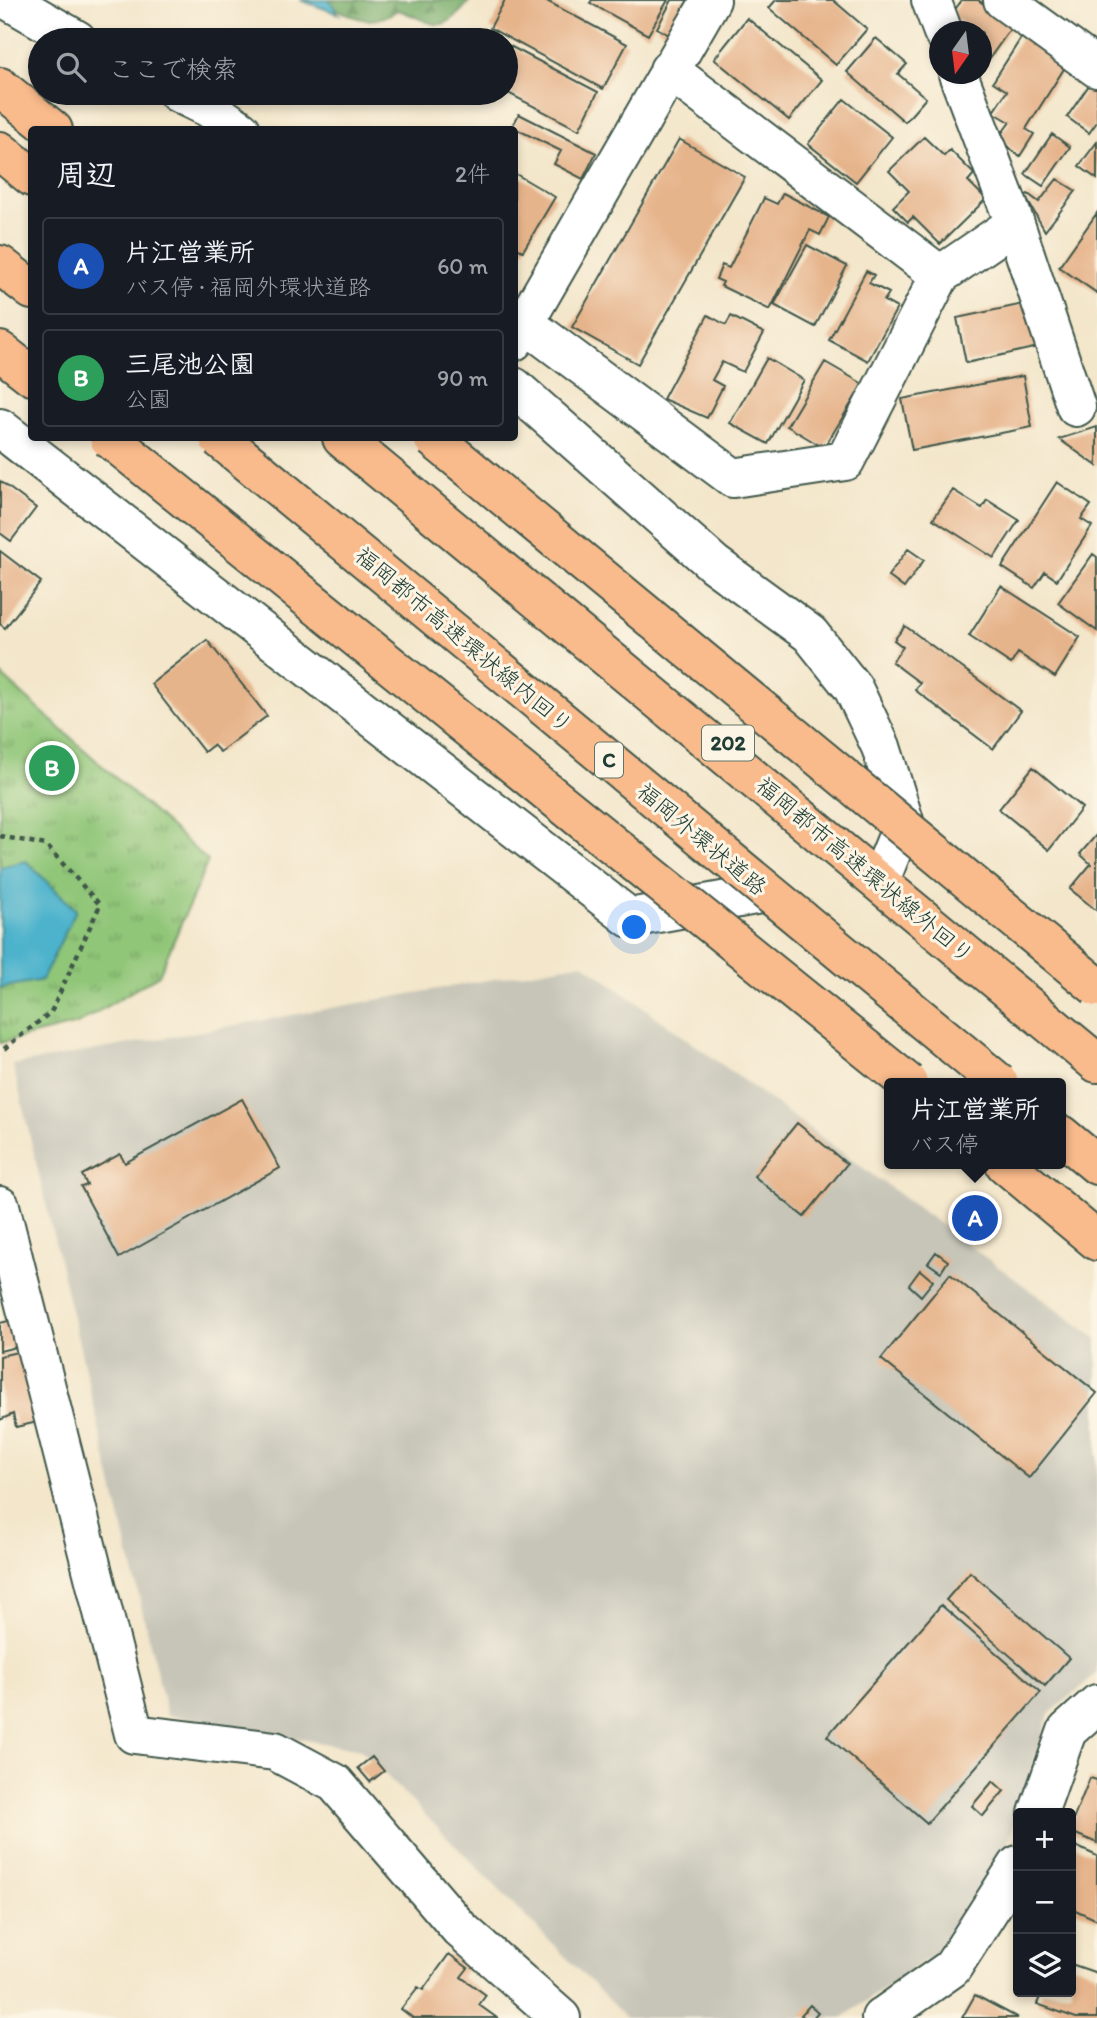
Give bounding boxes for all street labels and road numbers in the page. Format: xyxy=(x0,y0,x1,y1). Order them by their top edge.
street label: 福岡都市高速環状線内回り xyxy=(349,541,579,739)
road number: 202 xyxy=(702,726,754,760)
road number: C xyxy=(595,742,623,778)
street label: 福岡都市高速環状線外回り xyxy=(750,771,980,969)
street label: 福岡外環状道路 xyxy=(631,777,773,901)

